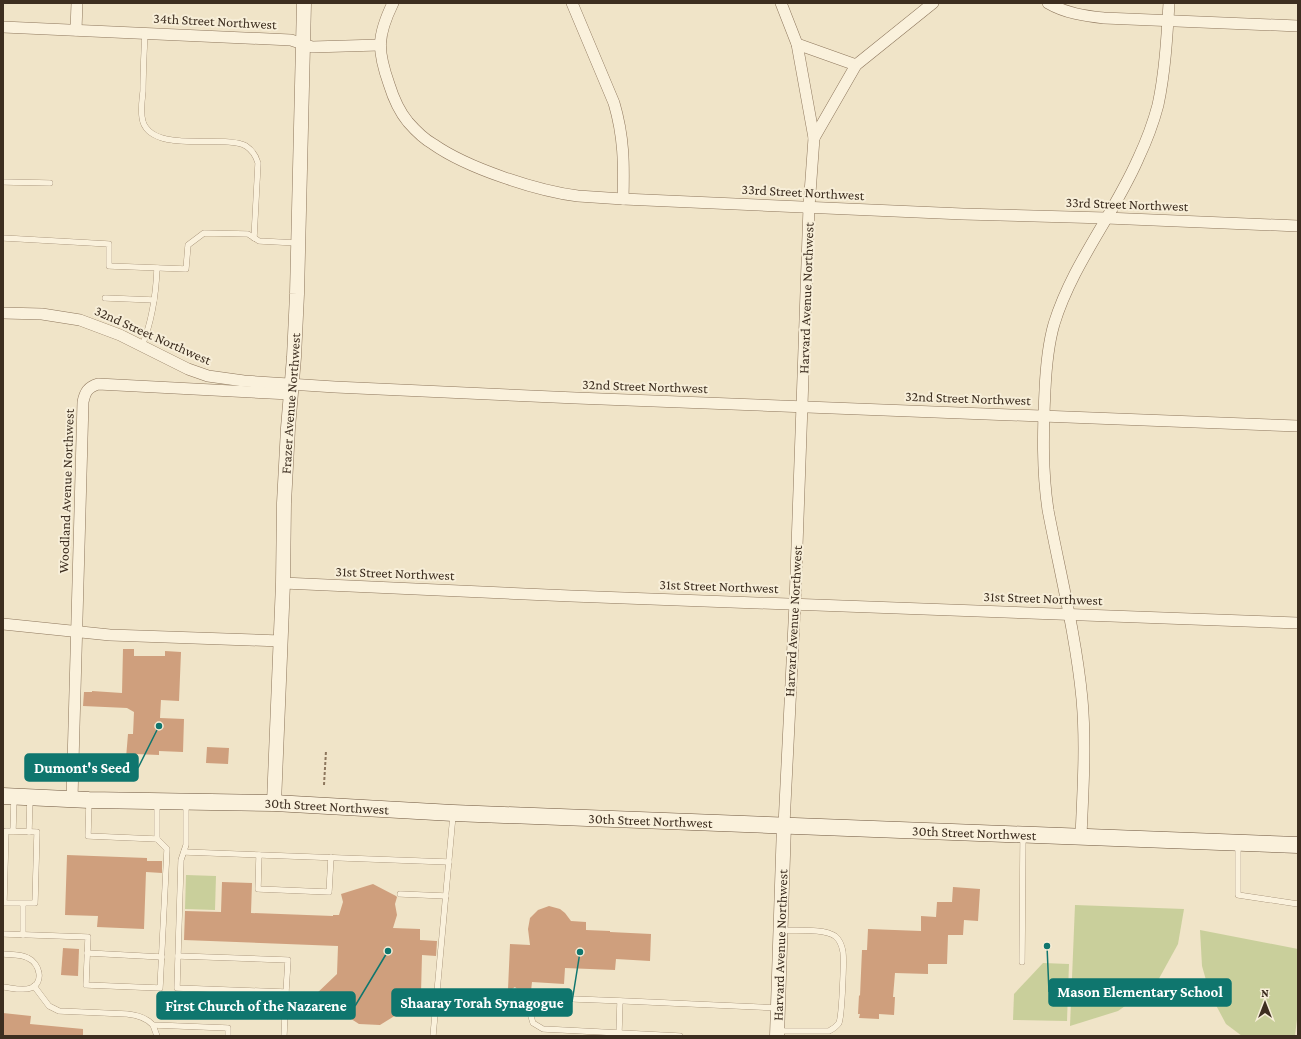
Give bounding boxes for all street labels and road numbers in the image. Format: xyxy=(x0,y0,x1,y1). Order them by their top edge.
street label: 34th Street Northwest xyxy=(153,10,278,32)
street label: 33rd Street Northwest xyxy=(741,181,865,203)
street label: 33rd Street Northwest xyxy=(1065,194,1189,214)
street label: Harvard Avenue Northwest xyxy=(795,222,817,374)
street label: 32nd Street Northwest xyxy=(92,302,214,368)
street label: Frazer Avenue Northwest xyxy=(278,332,303,474)
street label: 32nd Street Northwest xyxy=(582,376,709,396)
street label: 32nd Street Northwest xyxy=(905,388,1032,408)
street label: Woodland Avenue Northwest xyxy=(55,408,77,574)
street label: Harvard Avenue Northwest xyxy=(781,544,805,697)
street label: 31st Street Northwest xyxy=(335,563,455,583)
street label: 31st Street Northwest xyxy=(659,576,779,596)
street label: 31st Street Northwest xyxy=(983,588,1103,608)
street label: 30th Street Northwest xyxy=(264,795,390,817)
street label: 30th Street Northwest xyxy=(588,810,713,831)
street label: 30th Street Northwest xyxy=(912,822,1037,843)
street label: Harvard Avenue Northwest xyxy=(770,869,791,1021)

